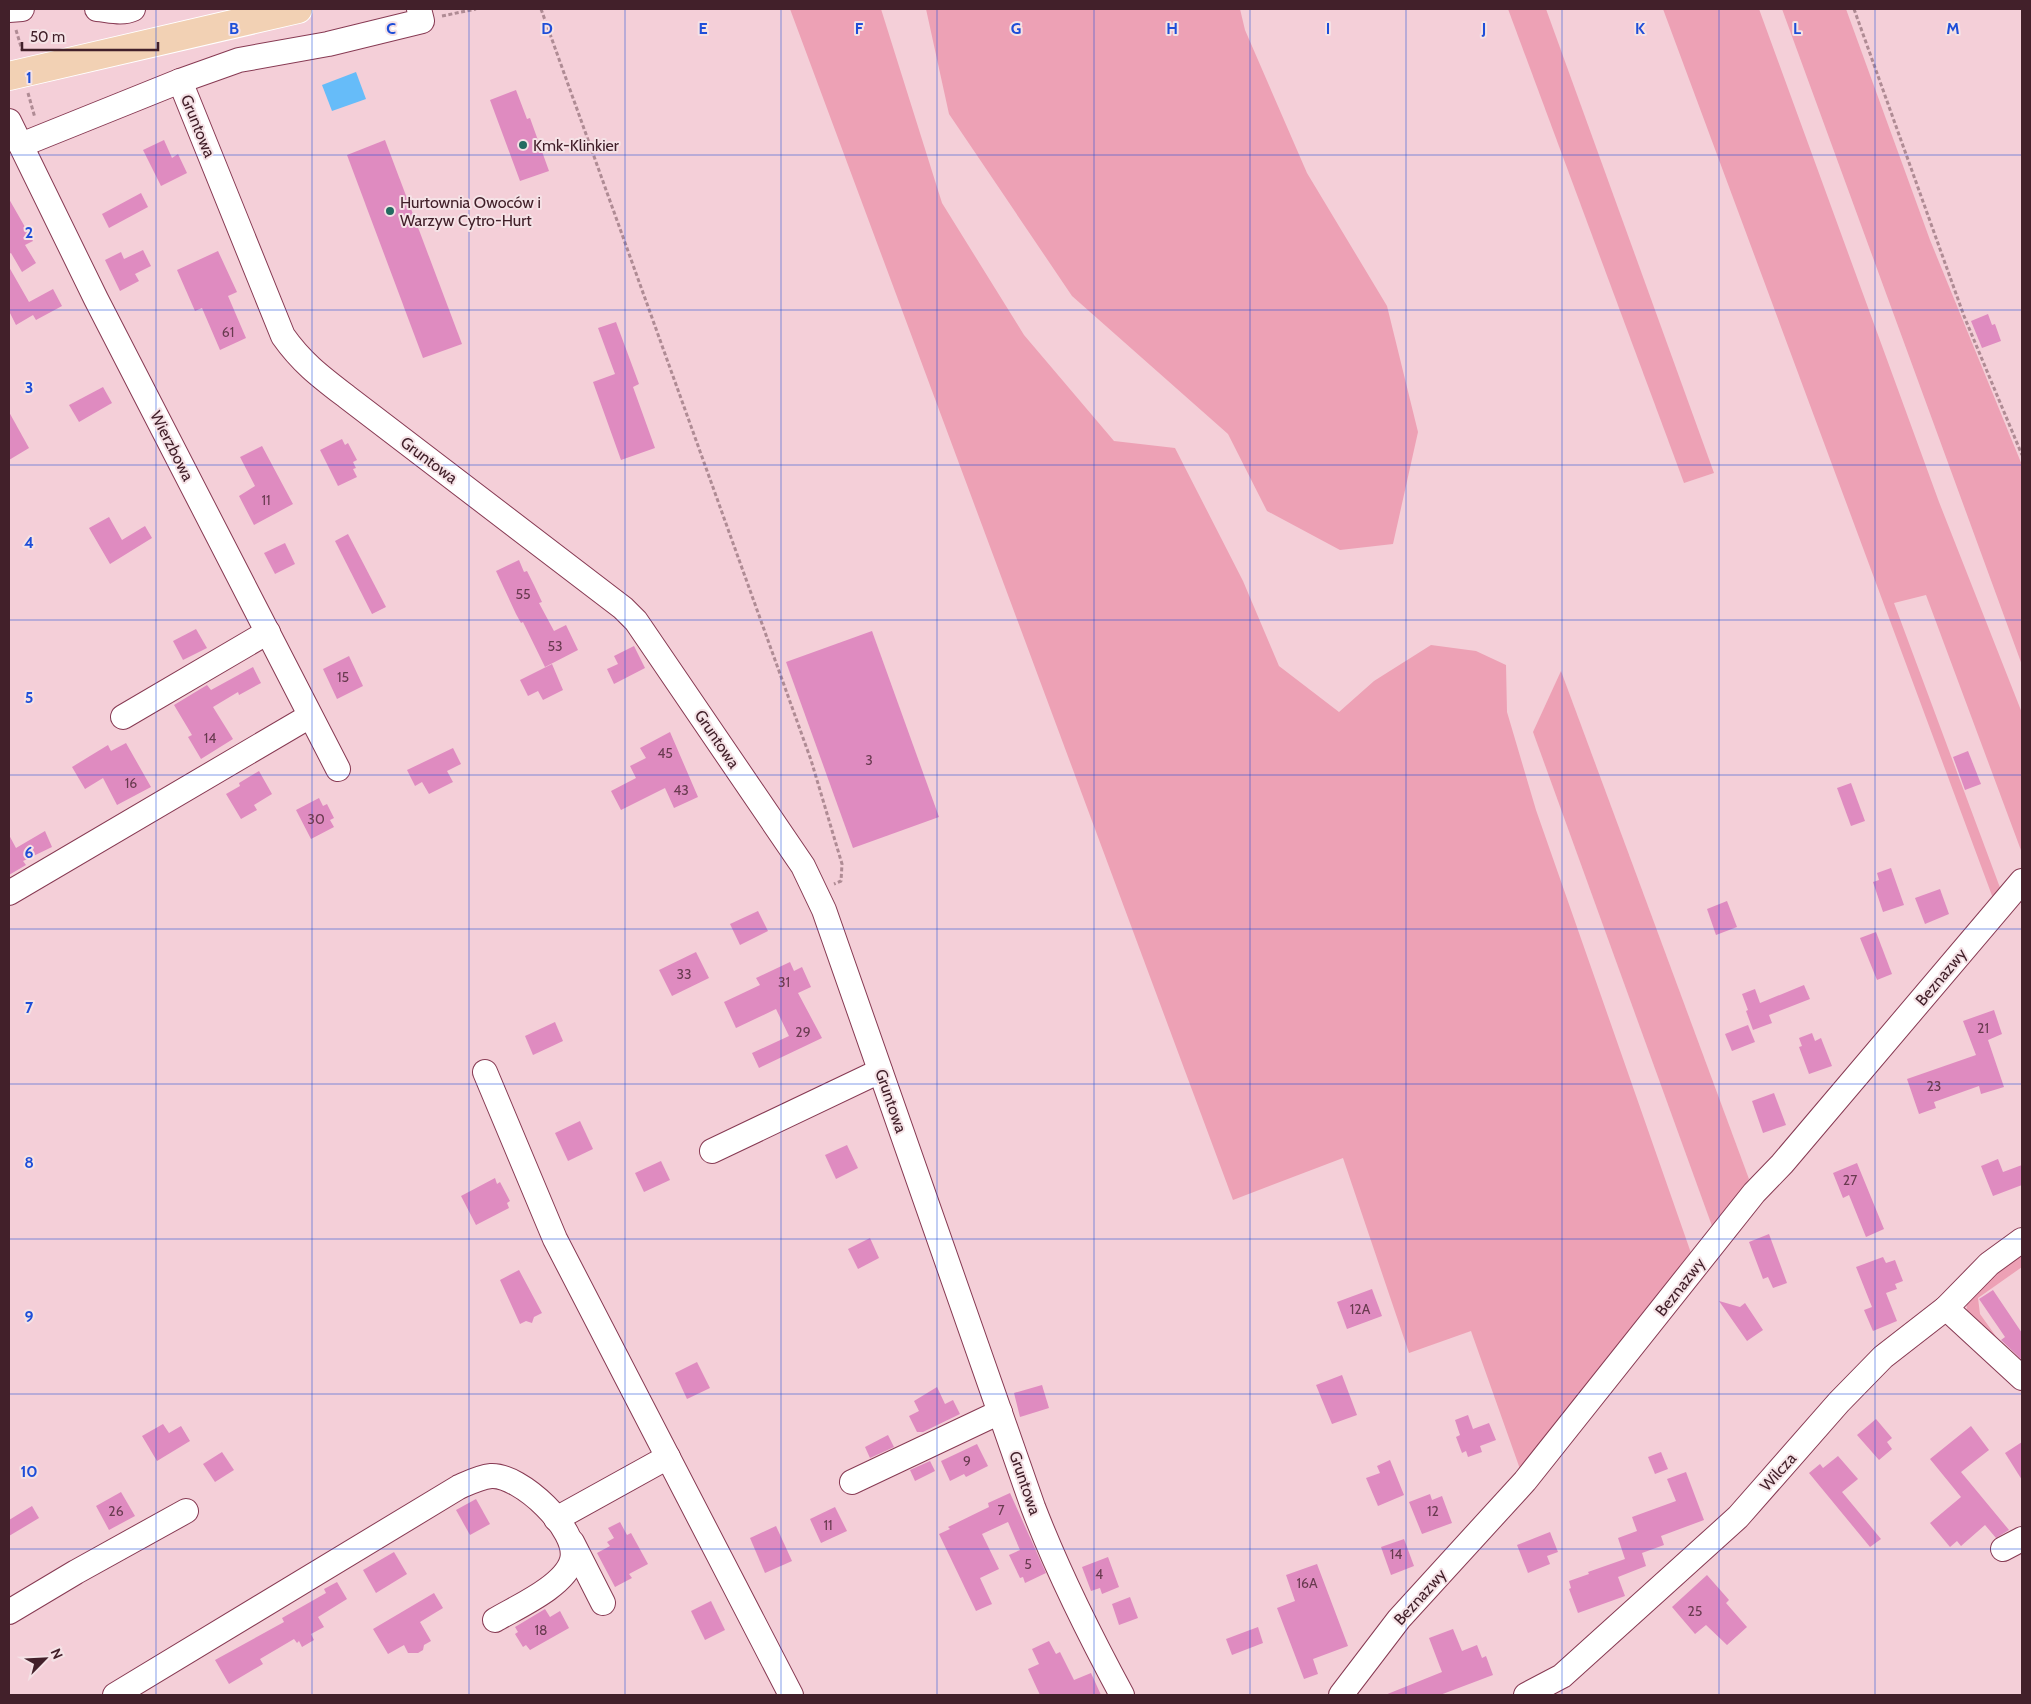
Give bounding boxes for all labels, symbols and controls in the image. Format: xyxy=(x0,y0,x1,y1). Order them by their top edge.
text: B xyxy=(229,19,239,38)
text: C xyxy=(386,19,396,38)
text: D xyxy=(541,19,553,38)
text: E xyxy=(698,19,708,38)
text: F xyxy=(855,19,864,38)
text: G xyxy=(1011,19,1021,38)
text: H xyxy=(1166,19,1178,38)
text: I xyxy=(1326,19,1330,38)
text: J xyxy=(1481,19,1486,38)
text: K xyxy=(1635,19,1645,38)
text: L xyxy=(1793,19,1801,38)
text: M xyxy=(1946,19,1960,38)
scale bar xyxy=(22,20,159,52)
text: 50 m xyxy=(30,28,65,46)
text: 1 xyxy=(26,68,32,87)
street label: Gruntowa xyxy=(177,92,219,161)
place label: Kmk-Klinkier xyxy=(533,136,620,155)
marker: Kmk-Klinkier xyxy=(517,139,529,151)
place label: Hurtownia Owoców i Warzyw Cytro-Hurt xyxy=(400,193,541,230)
marker: Hurtownia Owoców i Warzyw Cytro-Hurt xyxy=(384,205,396,217)
text: 2 xyxy=(25,223,33,242)
house number: 61 xyxy=(222,323,234,341)
text: 3 xyxy=(25,378,33,397)
street label: Wierzbowa xyxy=(146,408,198,484)
street label: Gruntowa xyxy=(397,432,461,488)
house number: 11 xyxy=(261,491,271,509)
text: 4 xyxy=(24,533,34,552)
house number: 55 xyxy=(515,585,531,603)
house number: 53 xyxy=(547,637,563,655)
house number: 15 xyxy=(337,668,349,686)
text: 5 xyxy=(25,688,33,707)
street label: Gruntowa xyxy=(691,706,744,772)
house number: 14 xyxy=(204,729,216,747)
house number: 45 xyxy=(657,744,673,762)
house number: 3 xyxy=(865,751,873,769)
house number: 16 xyxy=(125,774,137,792)
house number: 43 xyxy=(673,781,689,799)
house number: 30 xyxy=(307,810,325,828)
text: 6 xyxy=(25,843,34,862)
street label: Beznazwy xyxy=(1912,944,1970,1010)
house number: 33 xyxy=(676,965,692,983)
house number: 31 xyxy=(778,973,790,991)
text: 7 xyxy=(25,998,34,1017)
house number: 21 xyxy=(1977,1019,1989,1037)
house number: 29 xyxy=(795,1023,811,1041)
street label: Gruntowa xyxy=(871,1067,911,1136)
house number: 23 xyxy=(1927,1077,1941,1095)
text: 8 xyxy=(24,1153,34,1172)
house number: 27 xyxy=(1843,1171,1857,1189)
street label: Beznazwy xyxy=(1651,1254,1709,1320)
house number: 12A xyxy=(1350,1300,1371,1318)
text: 9 xyxy=(25,1307,34,1326)
street label: Gruntowa xyxy=(1005,1449,1045,1518)
street label: Wilcza xyxy=(1756,1449,1800,1495)
house number: 9 xyxy=(963,1452,971,1470)
text: 10 xyxy=(20,1462,38,1481)
house number: 7 xyxy=(997,1501,1005,1519)
house number: 26 xyxy=(108,1502,124,1520)
house number: 12 xyxy=(1427,1502,1439,1520)
house number: 11 xyxy=(823,1516,833,1534)
house number: 14 xyxy=(1390,1545,1402,1563)
house number: 5 xyxy=(1024,1555,1032,1573)
house number: 4 xyxy=(1095,1565,1103,1583)
street label: Beznazwy xyxy=(1390,1565,1450,1629)
house number: 16A xyxy=(1296,1574,1318,1592)
house number: 25 xyxy=(1688,1602,1702,1620)
house number: 18 xyxy=(534,1621,548,1639)
north arrow xyxy=(20,1634,70,1684)
text: N xyxy=(47,1646,67,1662)

